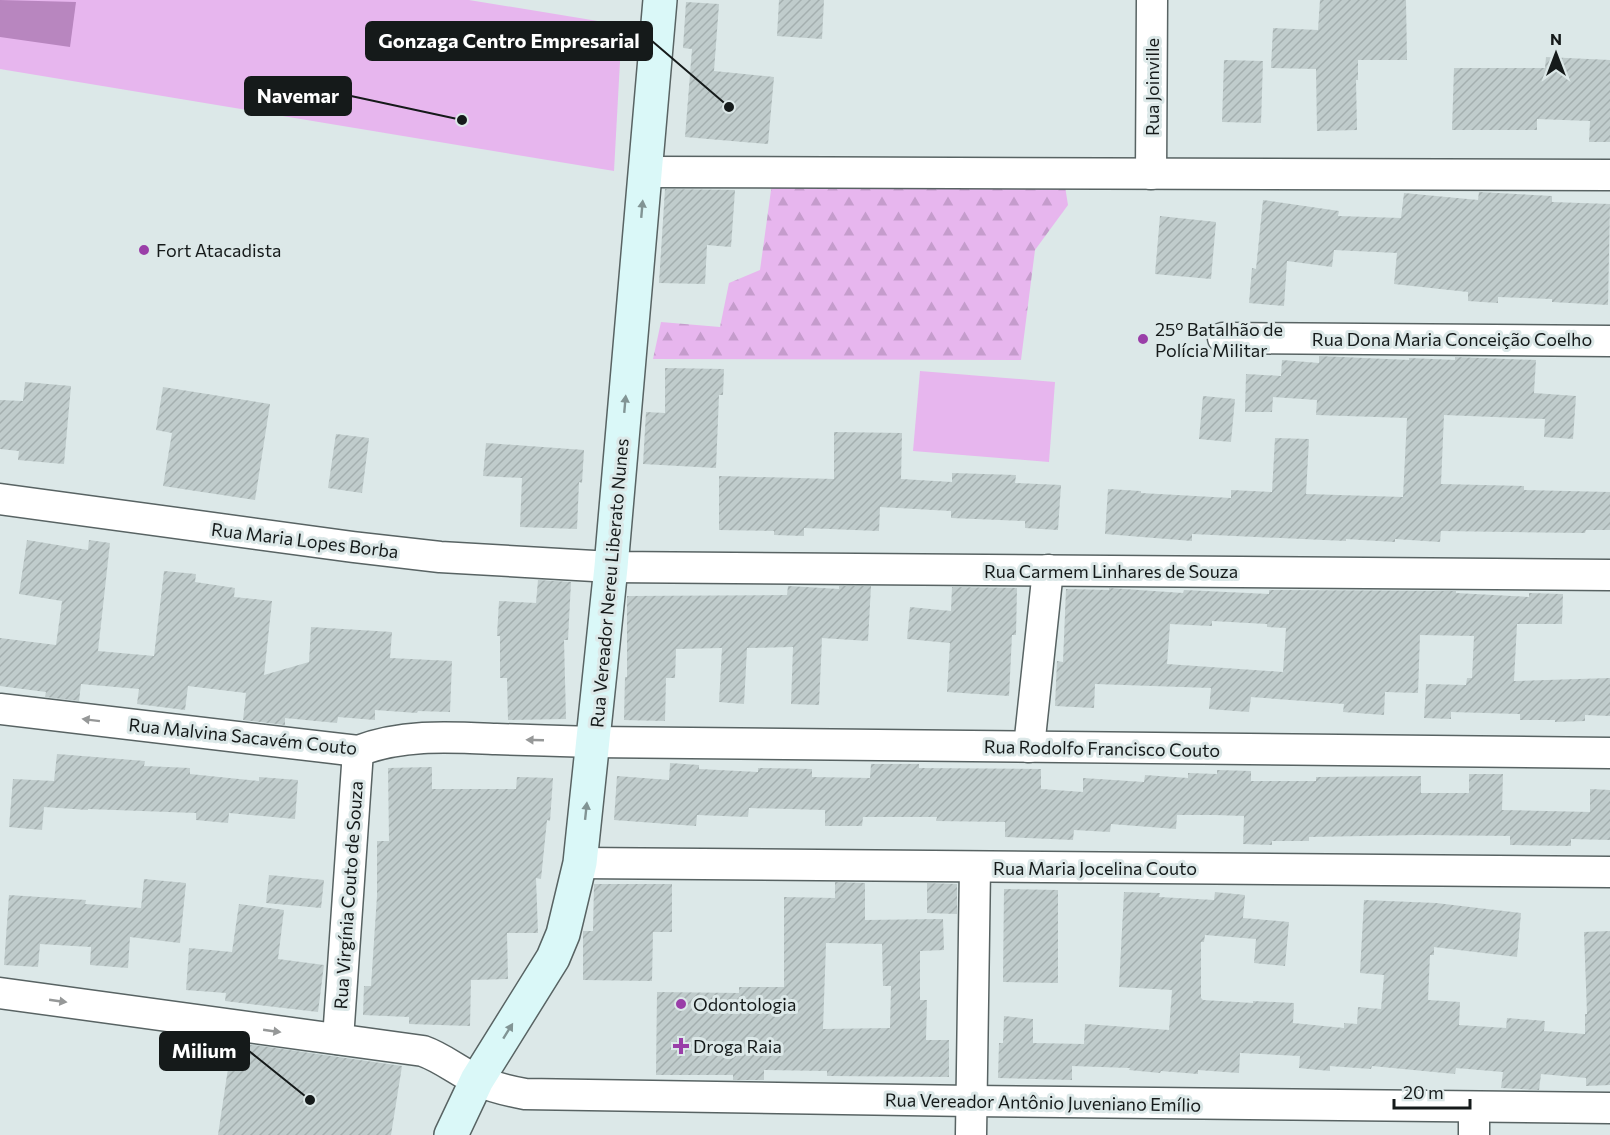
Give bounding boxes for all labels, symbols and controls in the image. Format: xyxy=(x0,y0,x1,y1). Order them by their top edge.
callout: Gonzaga Centro Empresarial xyxy=(366,22,652,60)
north arrow xyxy=(1526,24,1586,84)
text: Gonzaga Centro Empresarial xyxy=(378,28,640,52)
text: N xyxy=(1550,29,1562,48)
street label: Rua Joinville xyxy=(1141,38,1163,136)
callout: Navemar xyxy=(245,77,351,115)
text: Navemar xyxy=(257,83,339,107)
one-way arrow xyxy=(637,200,647,219)
place label: Fort Atacadista xyxy=(156,239,281,261)
marker: Fort Atacadista xyxy=(137,243,151,257)
place label: 25º Batalhão de Polícia Militar xyxy=(1155,318,1283,361)
street label: Rua Dona Maria Conceição Coelho xyxy=(1312,328,1592,350)
marker: 25º Batalhão de Polícia Militar xyxy=(1136,332,1150,346)
one-way arrow xyxy=(621,394,630,413)
street label: Rua Vereador Nereu Liberato Nunes xyxy=(585,437,633,729)
street label: Rua Maria Lopes Borba xyxy=(210,518,400,562)
street label: Rua Carmem Linhares de Souza xyxy=(984,560,1238,582)
street label: Rua Malvina Sacavém Couto xyxy=(128,713,358,759)
one-way arrow xyxy=(82,715,101,724)
street label: Rua Rodolfo Francisco Couto xyxy=(984,735,1220,761)
one-way arrow xyxy=(525,736,544,745)
street label: Rua Virgínia Couto de Souza xyxy=(329,780,367,1010)
one-way arrow xyxy=(581,801,591,820)
street label: Rua Maria Jocelina Couto xyxy=(993,857,1197,879)
place label: Odontologia xyxy=(693,993,796,1015)
one-way arrow xyxy=(49,997,68,1006)
marker: Odontologia xyxy=(674,997,688,1011)
one-way arrow xyxy=(503,1023,514,1039)
one-way arrow xyxy=(263,1026,282,1035)
callout: Milium xyxy=(160,1032,249,1070)
place label: Droga Raia xyxy=(693,1035,782,1057)
text: Milium xyxy=(172,1038,236,1062)
marker: Droga Raia xyxy=(674,1039,688,1053)
scale bar xyxy=(1394,1072,1470,1110)
text: 20 m xyxy=(1403,1081,1444,1103)
street label: Rua Vereador Antônio Juveniano Emílio xyxy=(885,1088,1201,1116)

